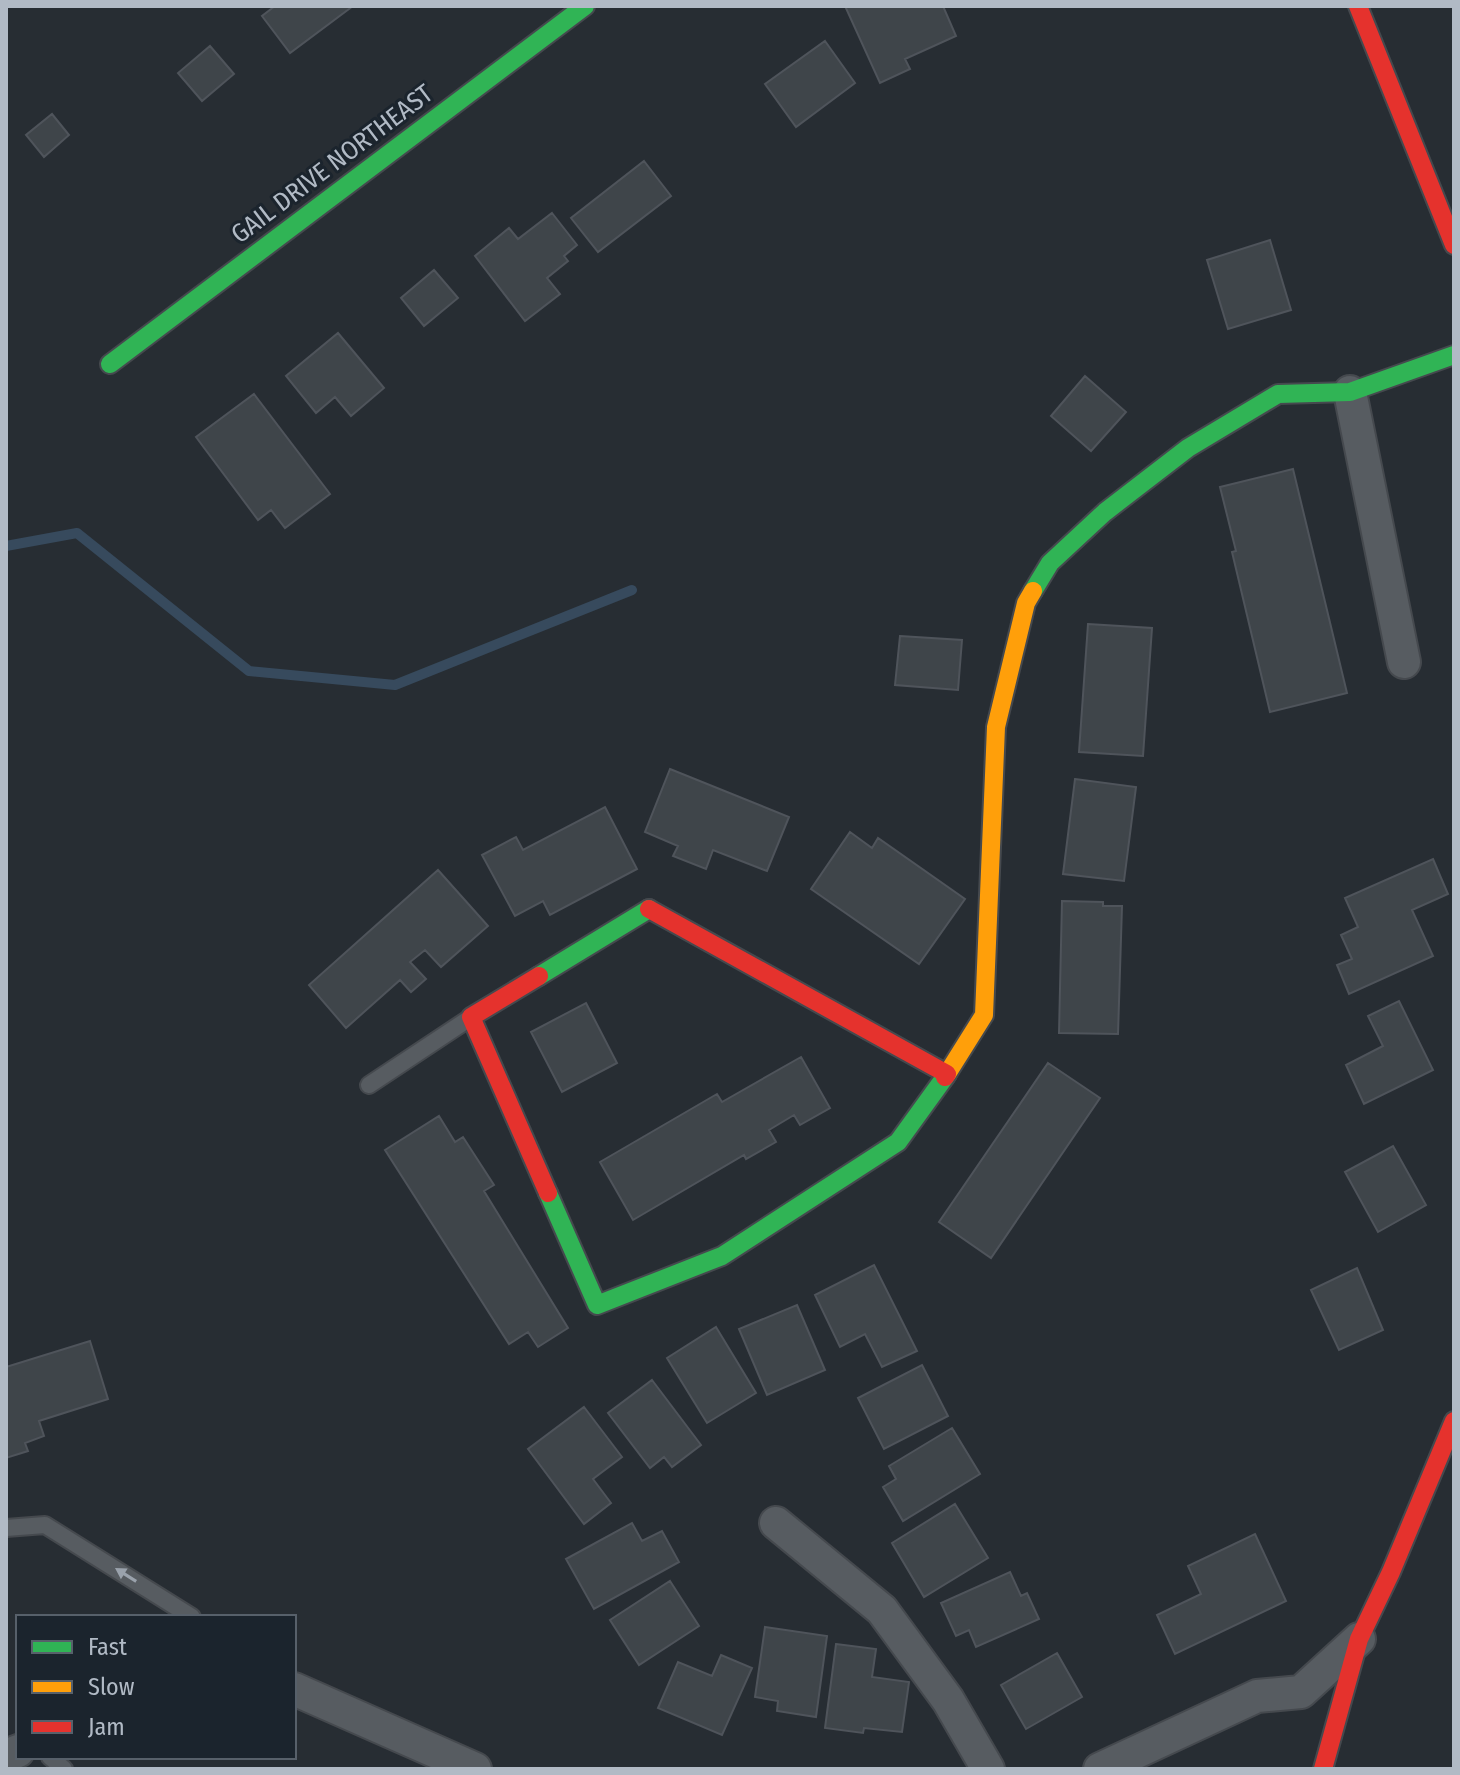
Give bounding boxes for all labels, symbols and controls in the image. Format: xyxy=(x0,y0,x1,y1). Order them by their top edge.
street label: GAIL DRIVE NORTHEAST xyxy=(225,78,439,250)
one-way arrow xyxy=(115,1569,137,1583)
legend xyxy=(16,1615,296,1759)
text: Fast xyxy=(88,1633,127,1661)
text: Slow xyxy=(88,1673,135,1701)
text: Jam xyxy=(88,1713,125,1741)

